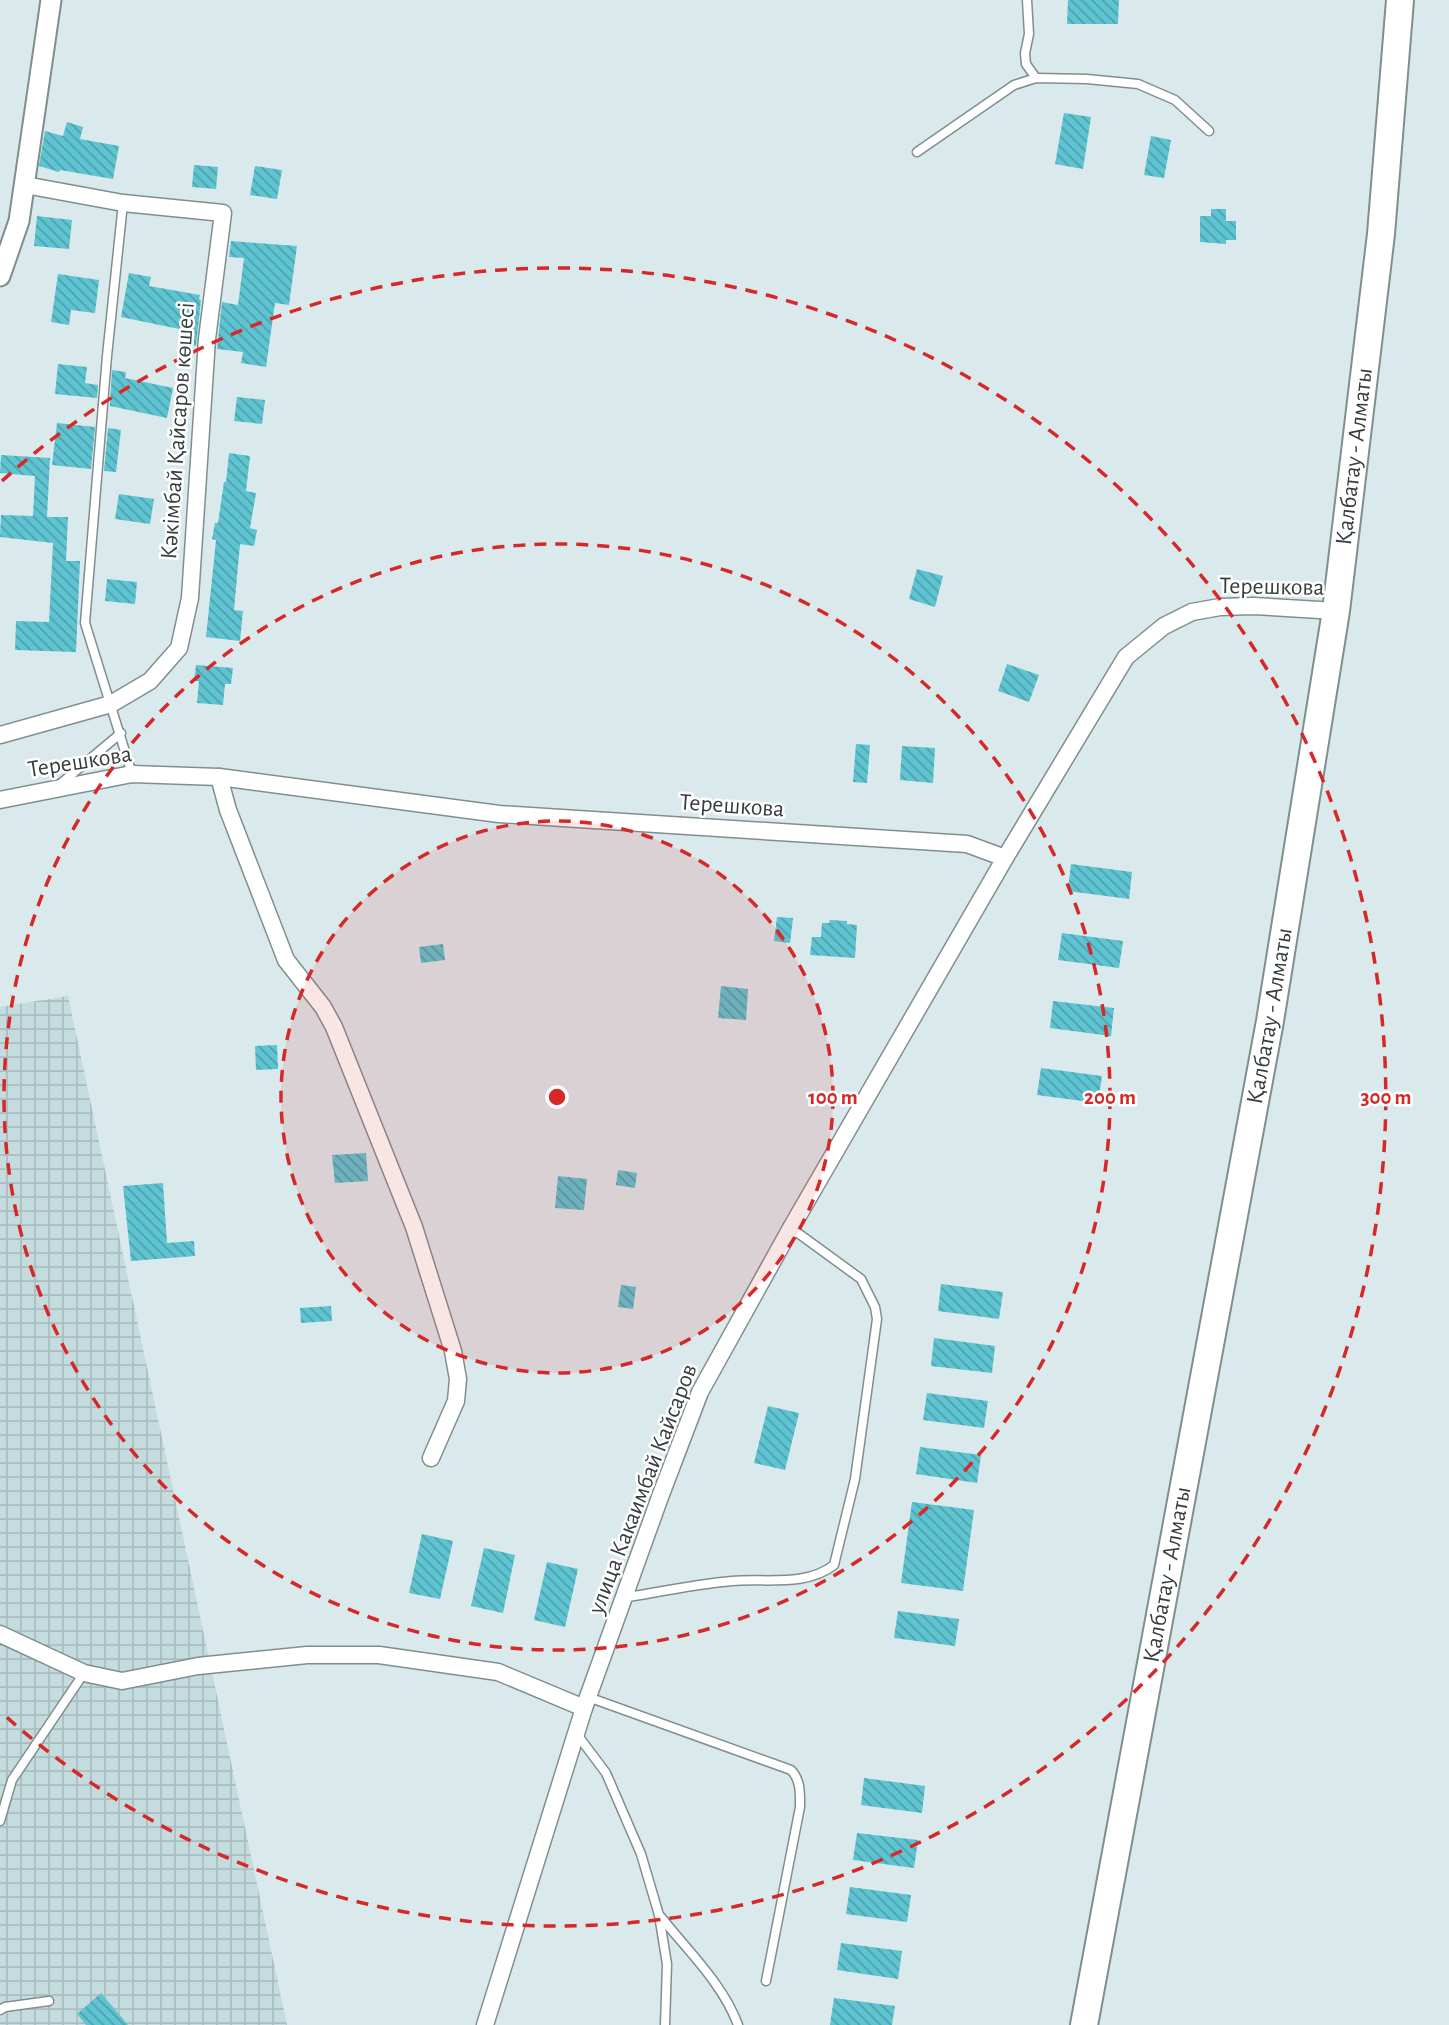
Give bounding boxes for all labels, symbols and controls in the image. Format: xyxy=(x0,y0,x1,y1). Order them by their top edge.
street label: Кәкімбай Қайсаров көшесі xyxy=(157,302,199,560)
street label: Қалбатау - Алматы xyxy=(1332,366,1377,547)
street label: Терешкова xyxy=(1219,574,1325,600)
street label: Терешкова xyxy=(26,742,134,782)
street label: Терешкова xyxy=(679,790,785,822)
street label: Қалбатау - Алматы xyxy=(1243,926,1297,1106)
centre of rings xyxy=(545,1085,569,1109)
text: 100 m xyxy=(808,1087,858,1108)
text: 200 m xyxy=(1084,1087,1136,1108)
text: 300 m xyxy=(1360,1087,1412,1108)
street label: улица Какаимбай Кайсаров xyxy=(584,1361,702,1618)
street label: Қалбатау - Алматы xyxy=(1139,1485,1195,1665)

